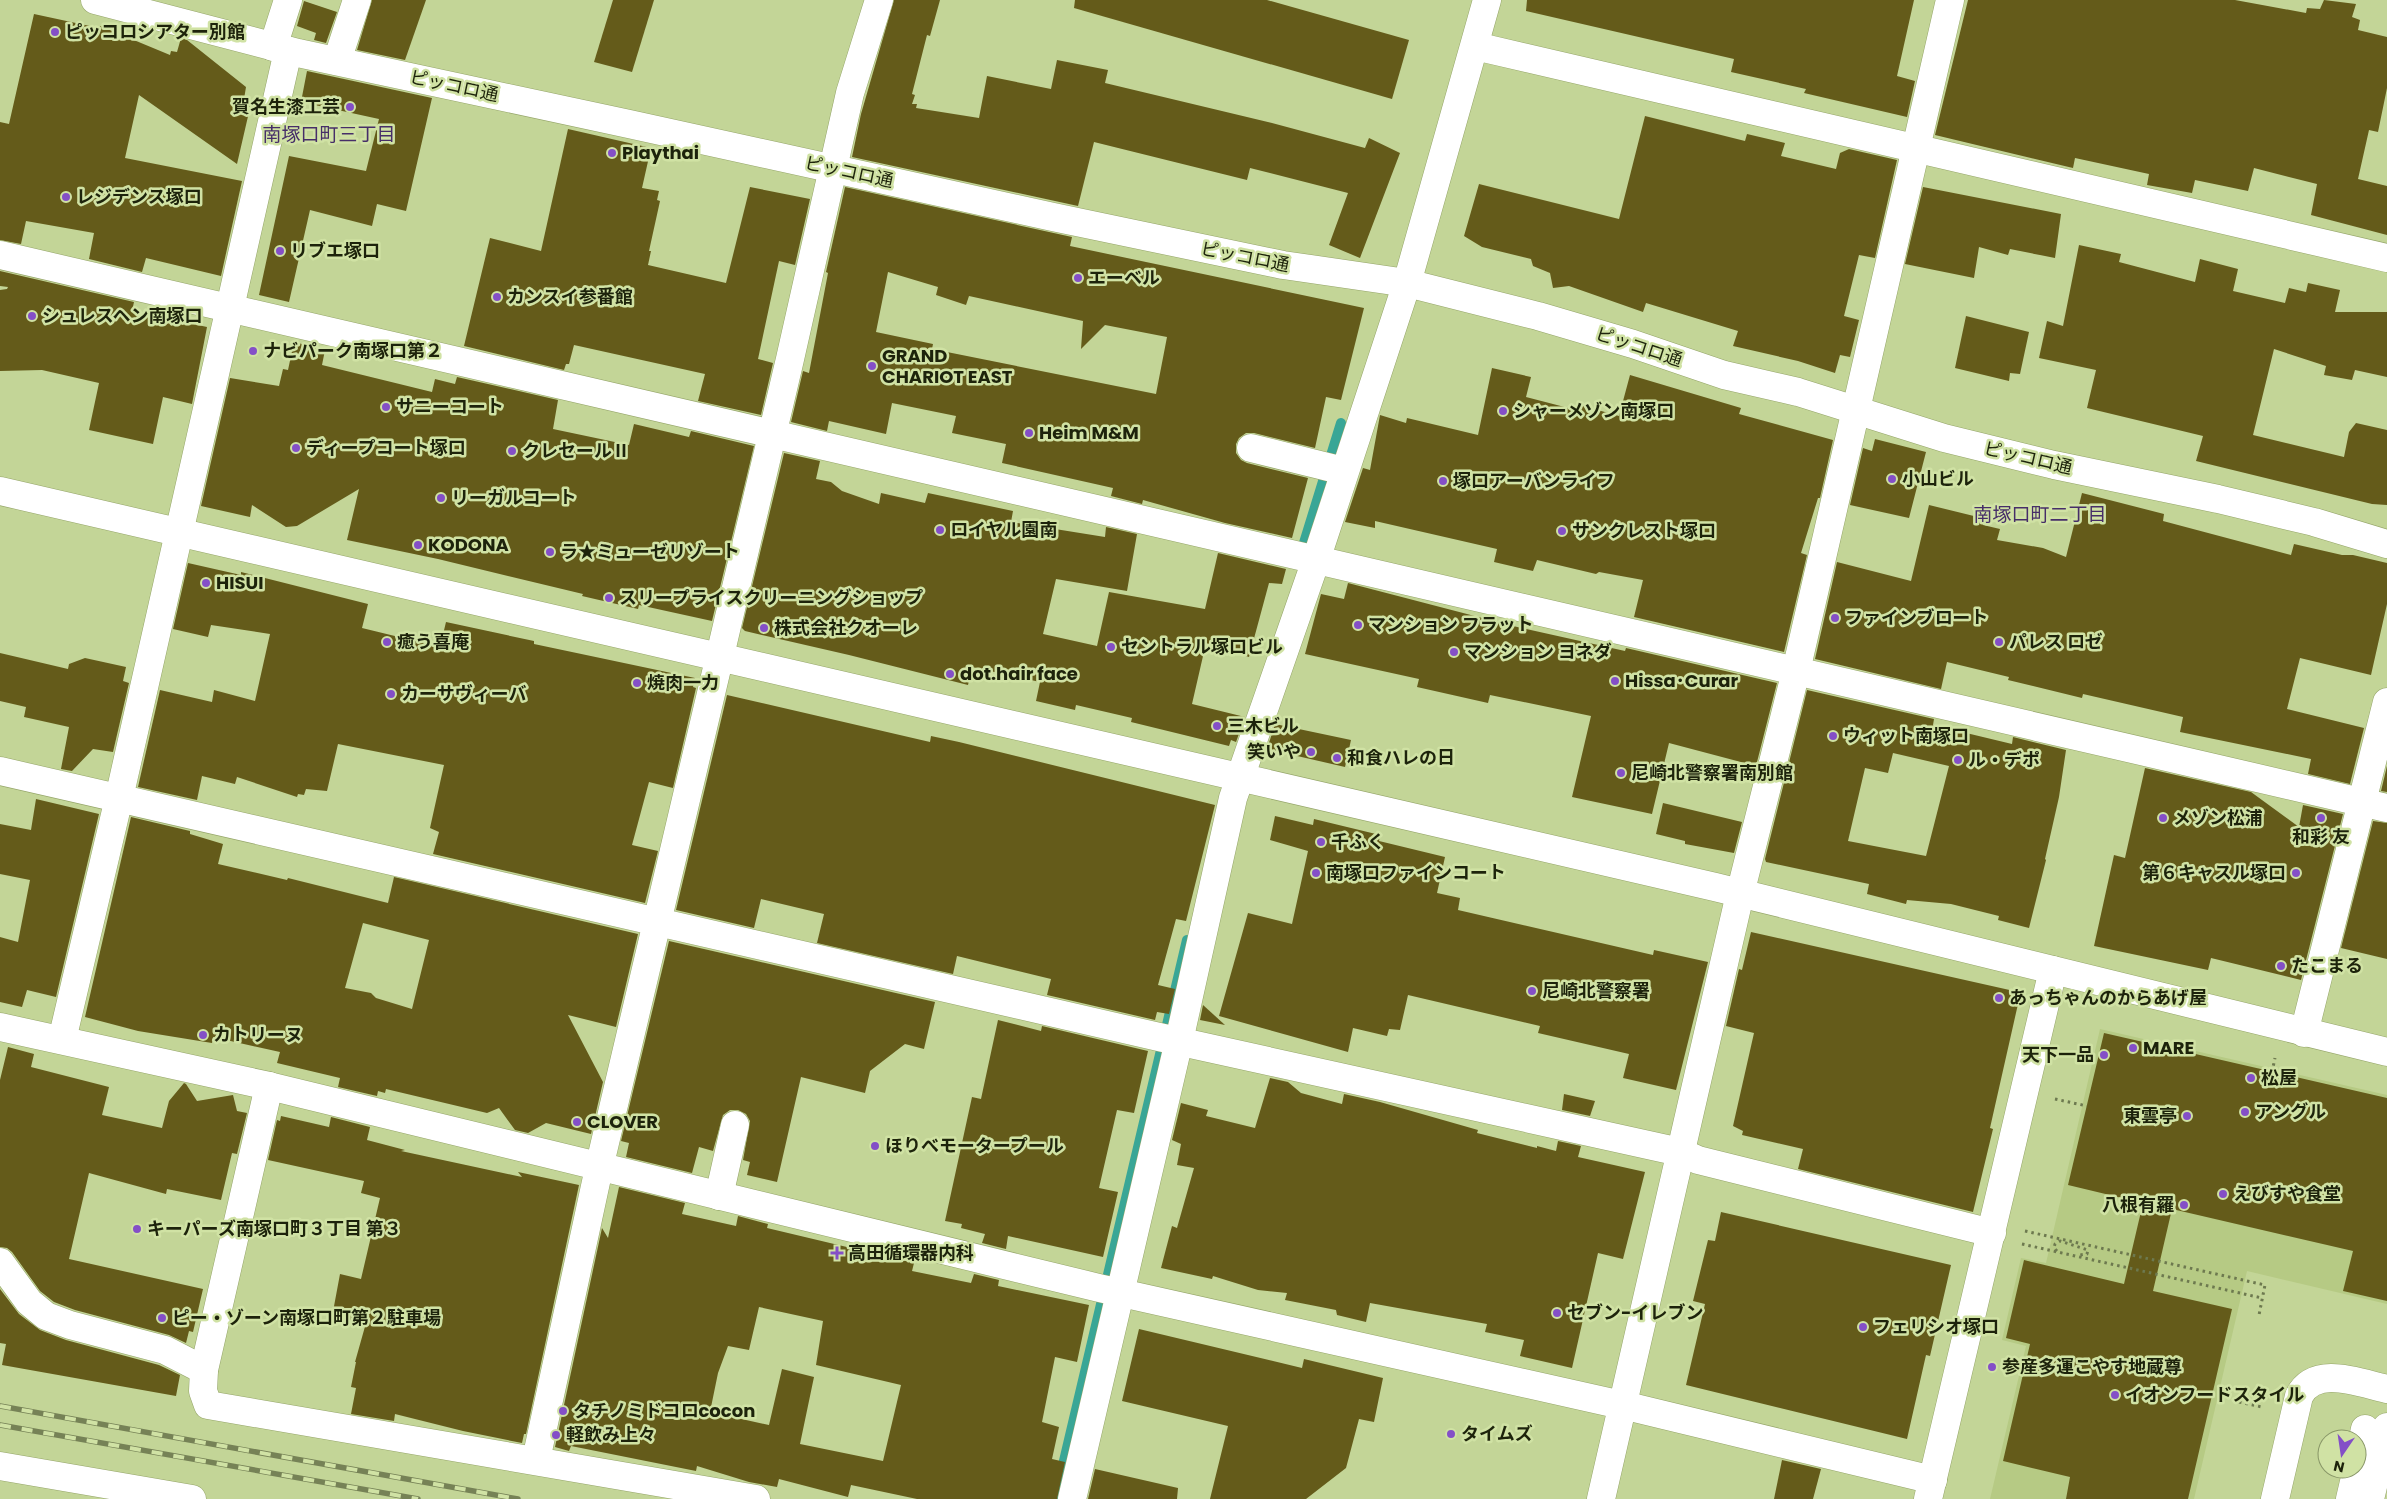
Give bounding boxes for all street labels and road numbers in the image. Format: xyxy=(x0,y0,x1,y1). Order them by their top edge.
street label: ピッコロ通 xyxy=(407,64,501,107)
street label: ピッコロ通 xyxy=(802,150,896,193)
street label: ピッコロ通 xyxy=(1199,236,1292,277)
street label: ピッコロ通 xyxy=(1592,321,1686,372)
street label: ピッコロ通 xyxy=(1981,435,2075,480)

